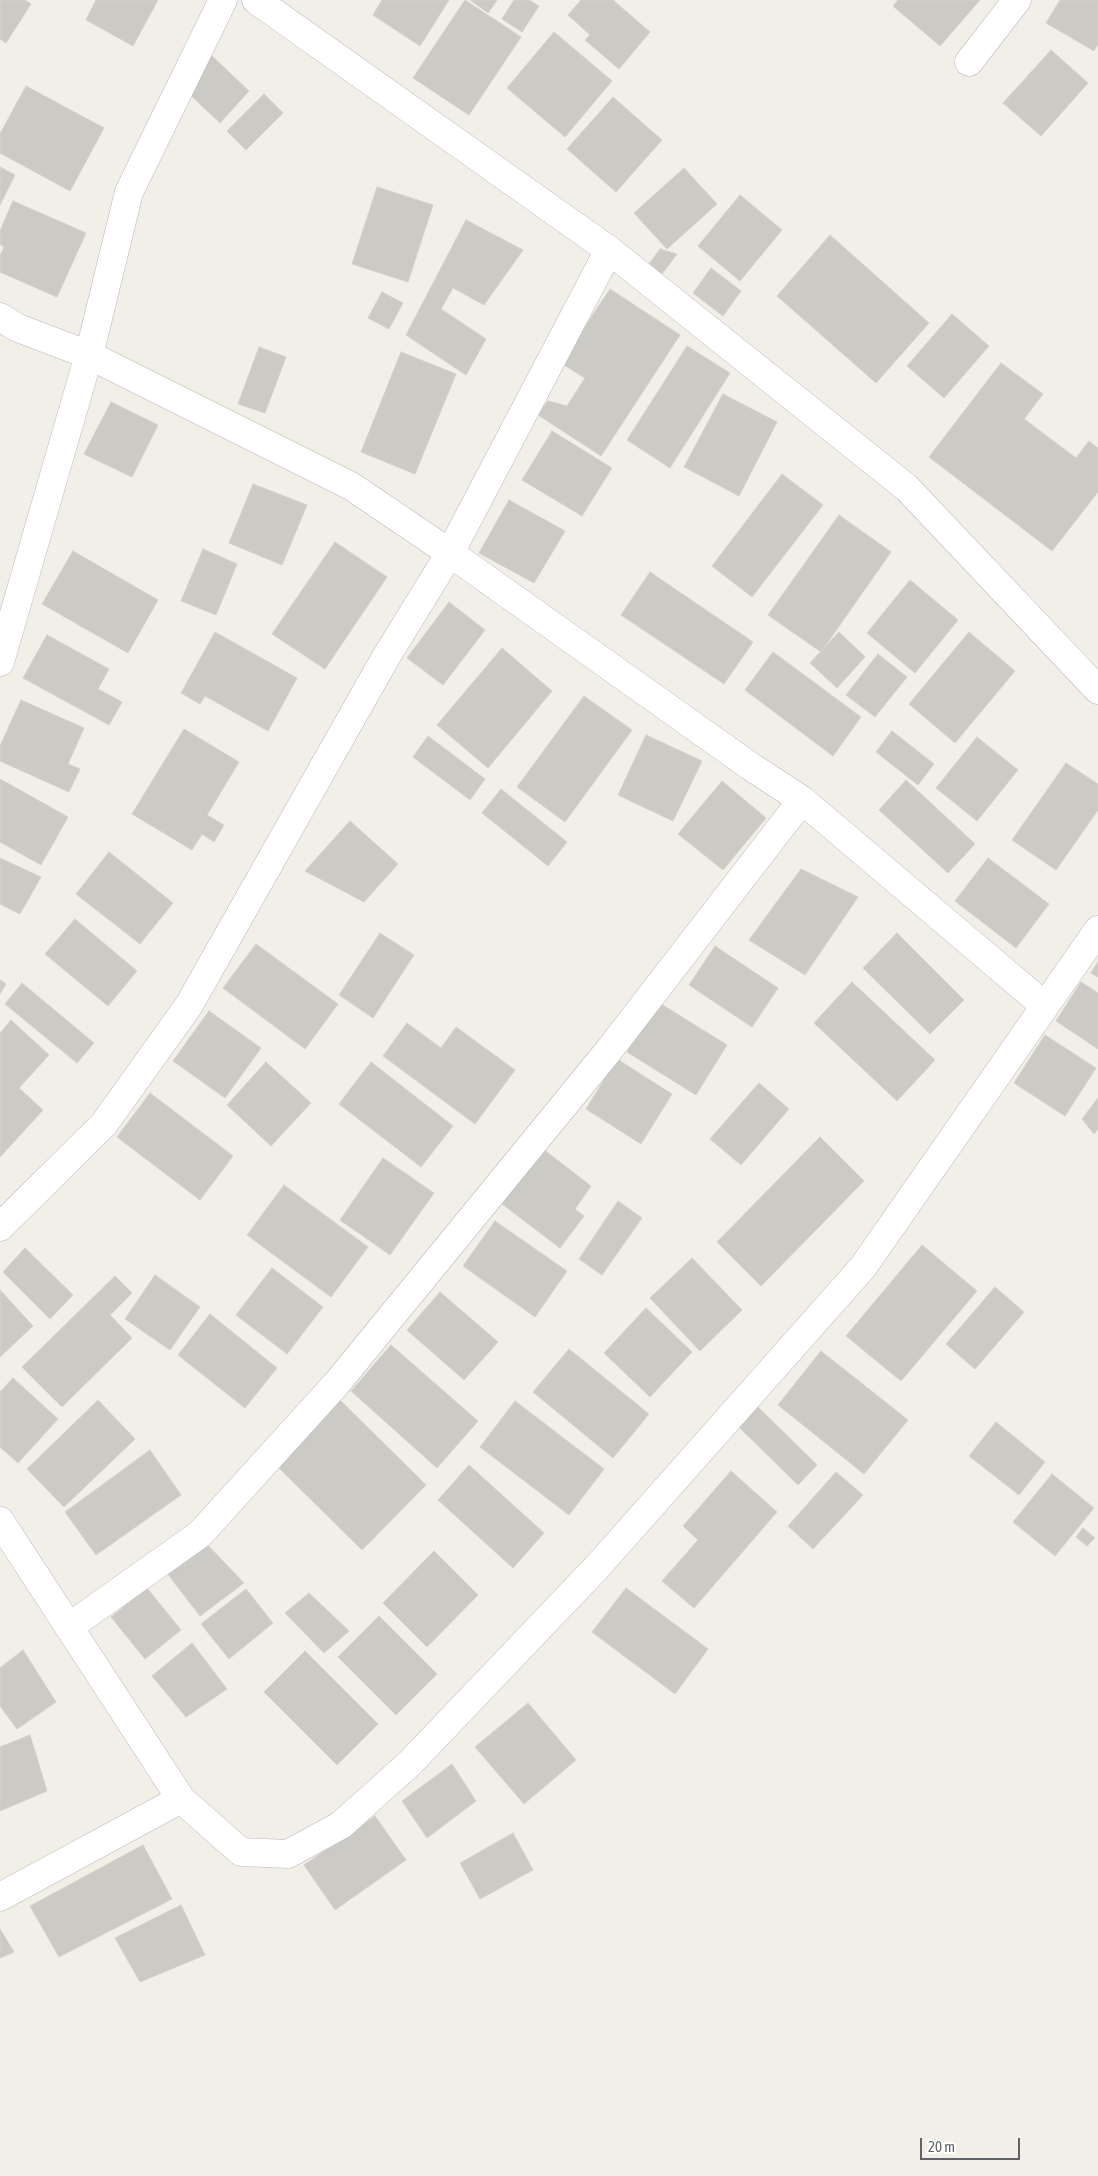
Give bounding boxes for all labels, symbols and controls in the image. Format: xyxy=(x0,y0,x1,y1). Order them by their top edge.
scale bar xyxy=(923,2128,1023,2160)
text: 20 m xyxy=(928,2138,955,2155)

